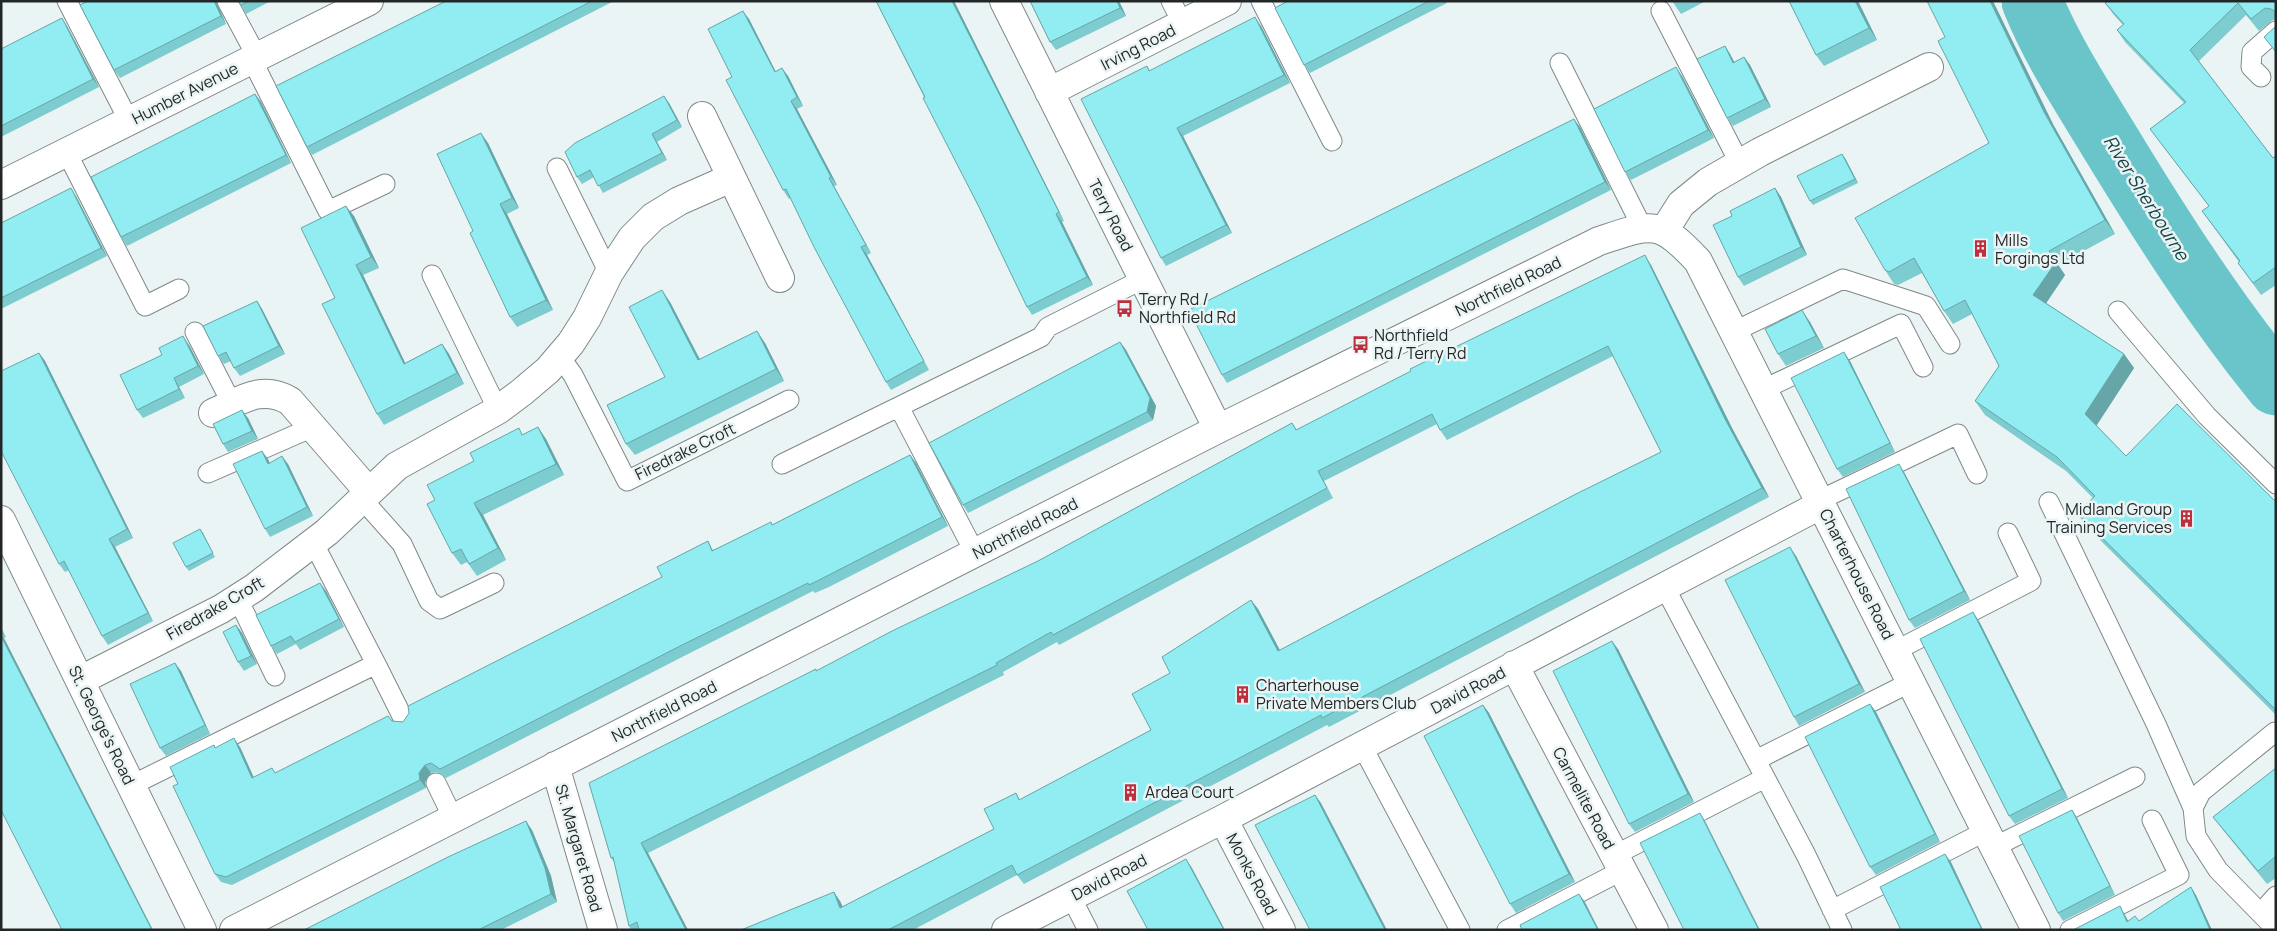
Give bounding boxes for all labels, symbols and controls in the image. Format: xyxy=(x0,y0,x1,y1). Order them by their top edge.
street label: Irving Road xyxy=(1097,19,1179,75)
street label: Humber Avenue xyxy=(128,57,242,129)
water label: River Sherbourne xyxy=(2099,130,2196,266)
street label: Terry Road xyxy=(1083,175,1139,255)
place label: Mills Forgings Ltd xyxy=(1995,229,2085,269)
building icon: Mills Forgings Ltd xyxy=(1971,239,1991,259)
street label: Northfield Road xyxy=(1451,251,1565,321)
place label: Terry Rd / Northfield Rd xyxy=(1139,288,1236,328)
bus stop icon: Terry Rd / Northfield Rd xyxy=(1115,298,1135,318)
place label: Northfield Rd / Terry Rd xyxy=(1374,324,1466,364)
bus stop icon: Northfield Rd / Terry Rd xyxy=(1350,334,1370,354)
street label: Firedrake Croft xyxy=(631,417,739,485)
street label: Northfield Road xyxy=(969,492,1081,564)
place label: Midland Group Training Services xyxy=(2047,498,2172,538)
street label: Charterhouse Road xyxy=(1814,505,1900,643)
building icon: Midland Group Training Services xyxy=(2176,508,2196,528)
street label: Firedrake Croft xyxy=(162,571,268,645)
street label: David Road xyxy=(1427,661,1509,719)
street label: St. George's Road xyxy=(64,662,140,788)
place label: Charterhouse Private Members Club xyxy=(1256,674,1417,714)
street label: Northfield Road xyxy=(608,675,720,747)
building icon: Charterhouse Private Members Club xyxy=(1232,684,1252,704)
street label: Carmelite Road xyxy=(1548,743,1620,853)
street label: St. Margaret Road xyxy=(550,781,608,915)
place label: Ardea Court xyxy=(1145,781,1234,803)
building icon: Ardea Court xyxy=(1121,782,1141,802)
street label: Monks Road xyxy=(1221,829,1283,919)
street label: David Road xyxy=(1068,849,1150,905)

